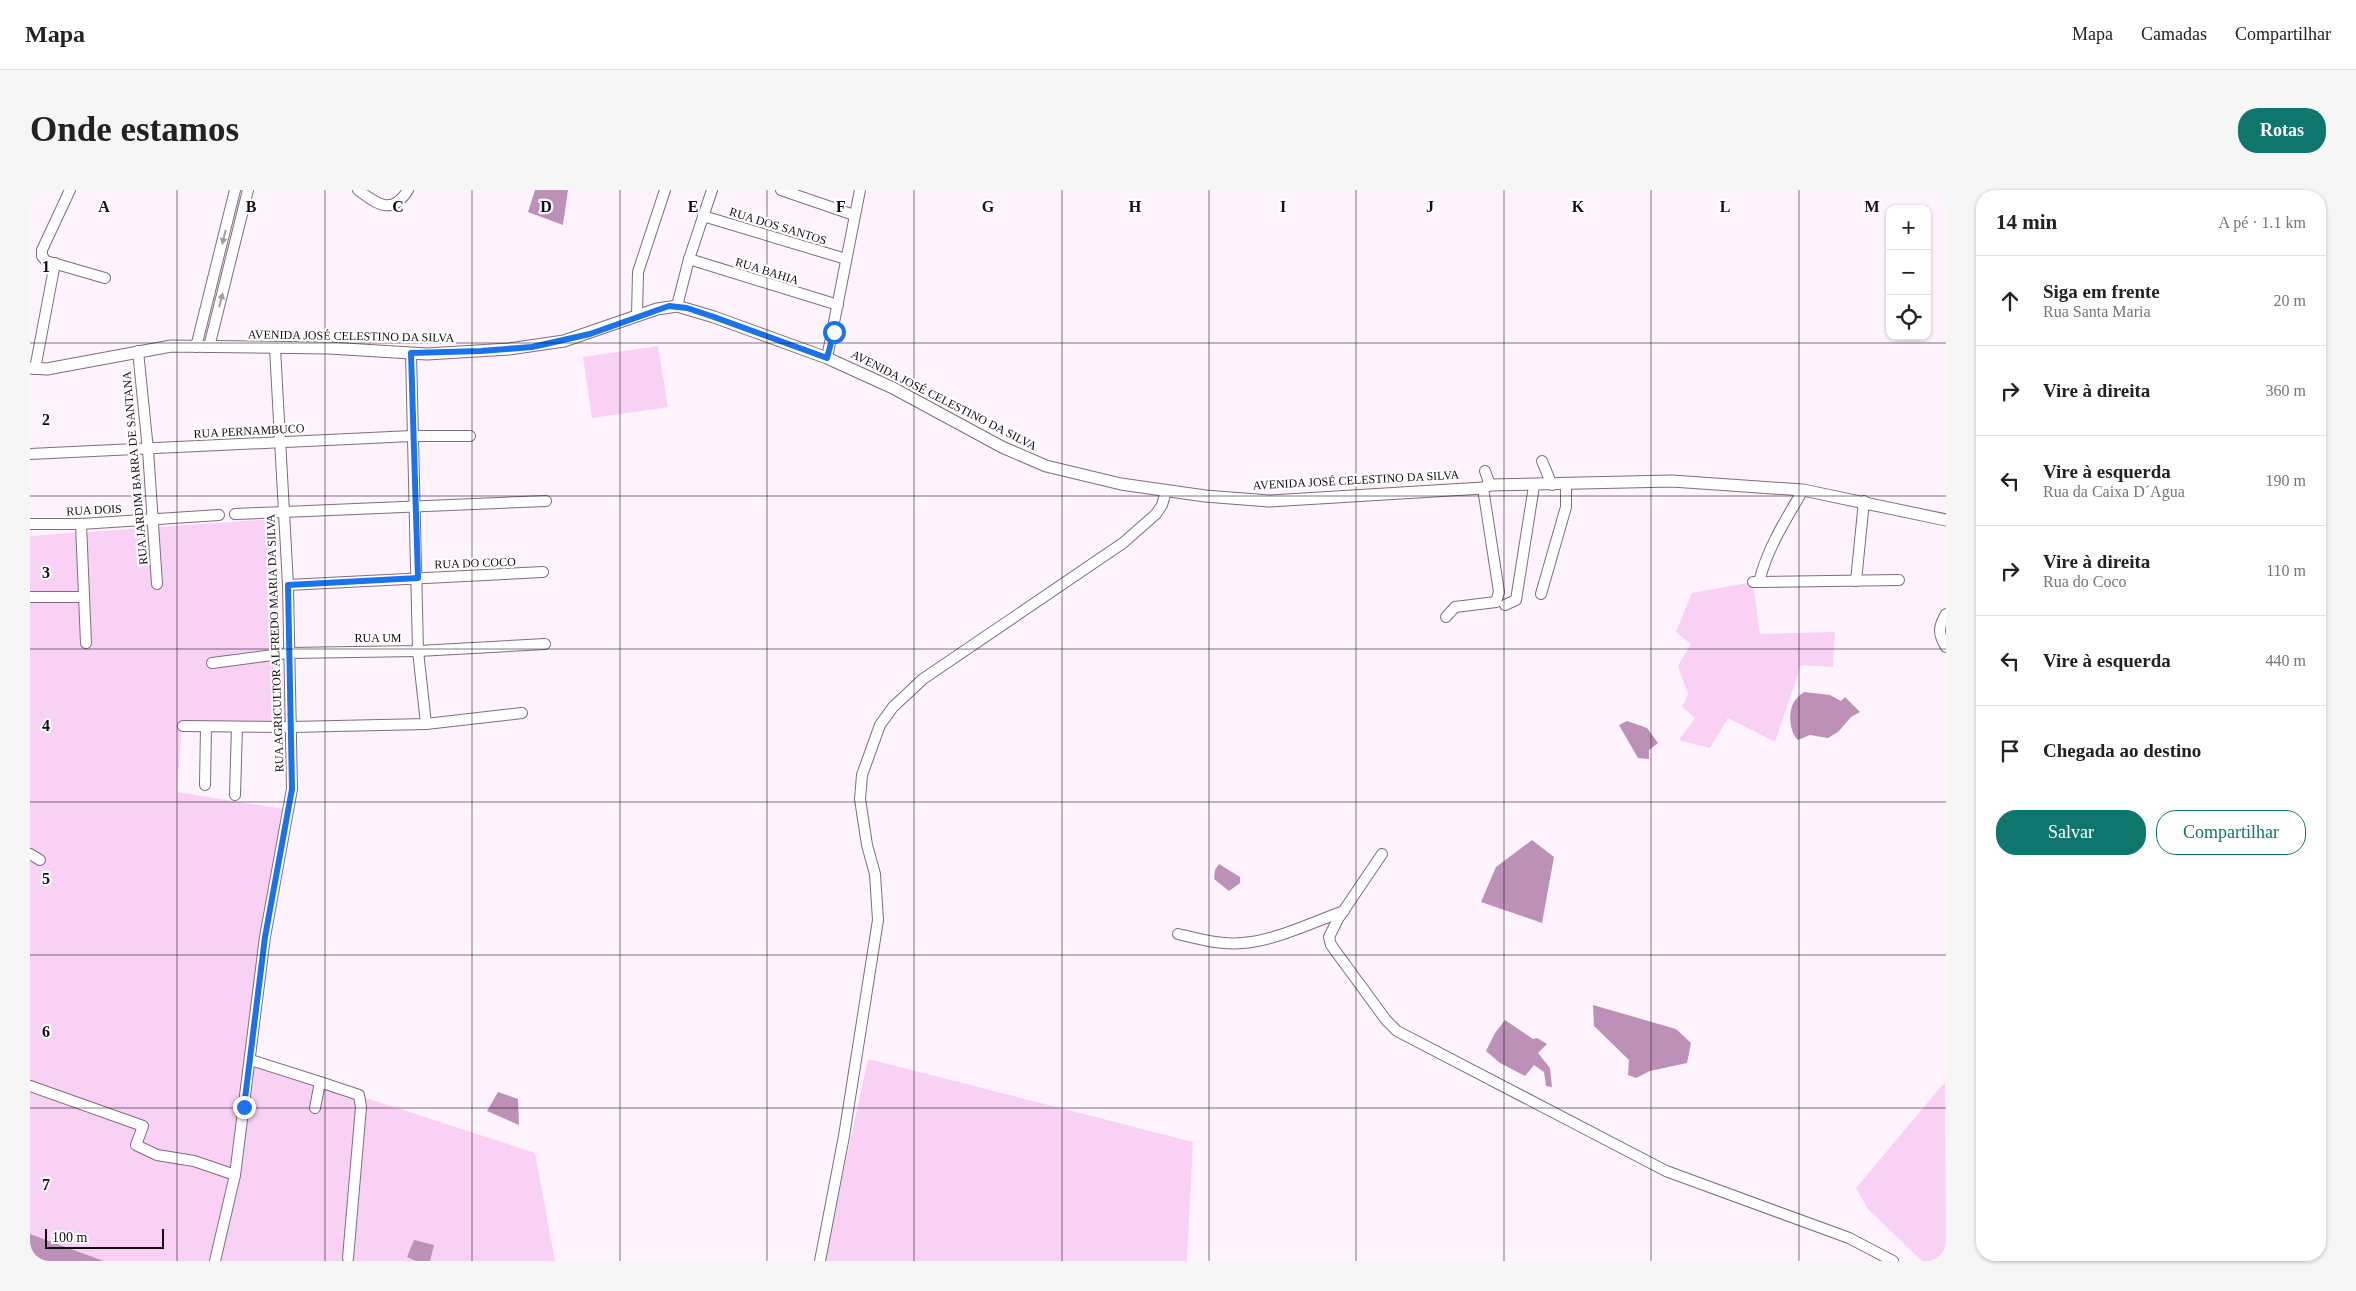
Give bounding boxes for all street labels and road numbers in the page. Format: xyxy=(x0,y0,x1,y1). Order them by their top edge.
street label: RUA DOS SANTOS xyxy=(728,205,828,247)
street label: RUA BAHIA xyxy=(734,255,801,287)
street label: AVENIDA JOSÉ CELESTINO DA SILVA xyxy=(248,327,455,345)
street label: AVENIDA JOSÉ CELESTINO DA SILVA xyxy=(849,347,1039,453)
street label: RUA JARDIM BARRA DE SANTANA xyxy=(120,370,150,565)
street label: RUA PERNAMBUCO xyxy=(193,421,305,441)
street label: AVENIDA JOSÉ CELESTINO DA SILVA xyxy=(1253,468,1460,492)
street label: RUA DOIS xyxy=(66,502,122,518)
street label: RUA AGRICULTOR ALFREDO MARIA DA SILVA xyxy=(263,513,287,772)
street label: RUA DO COCO xyxy=(434,555,516,571)
street label: RUA UM xyxy=(354,631,402,645)

